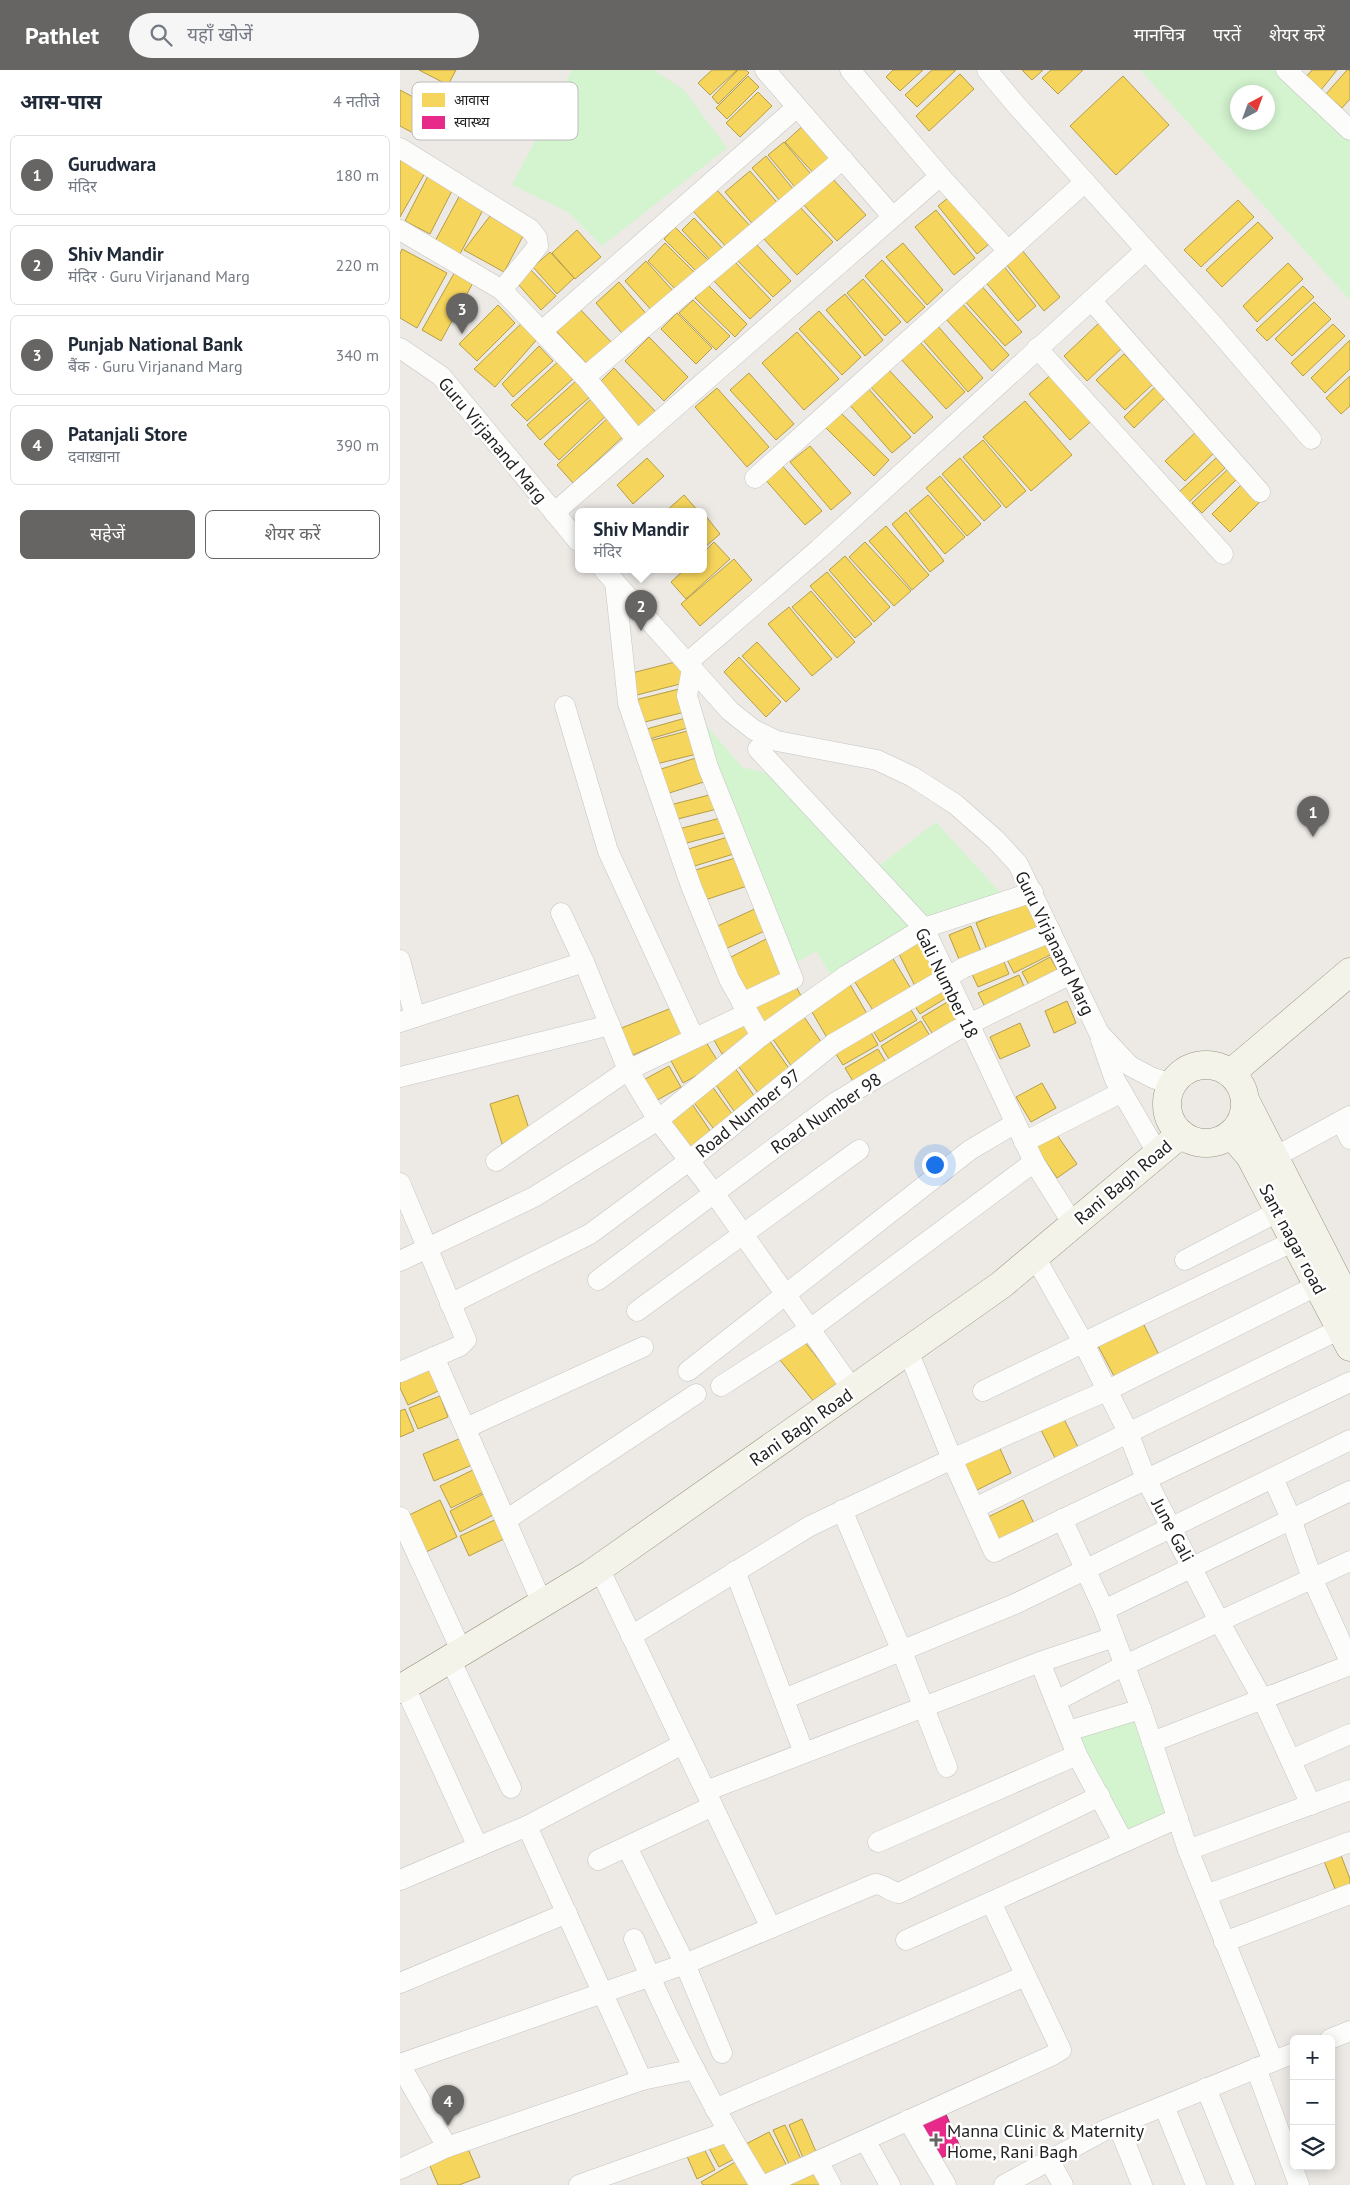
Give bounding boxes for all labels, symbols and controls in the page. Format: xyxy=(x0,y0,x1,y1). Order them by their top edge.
search box xyxy=(129,13,479,58)
text: Pathlet xyxy=(25,20,99,51)
icon: search xyxy=(147,21,175,49)
text: यहाँ खोजें xyxy=(187,22,253,46)
text: मानचित्र xyxy=(1134,23,1185,46)
text: परतें xyxy=(1213,23,1241,46)
text: शेयर करें xyxy=(1269,23,1325,46)
legend xyxy=(412,82,578,140)
north arrow xyxy=(1230,85,1275,130)
text: आस-पास xyxy=(20,88,102,115)
text: 4 नतीजे xyxy=(333,91,380,111)
text: आवास xyxy=(454,91,490,109)
text: स्वास्थ्य xyxy=(454,113,490,131)
text: Gurudwara xyxy=(68,152,156,176)
text: 1 xyxy=(32,165,42,185)
text: 180 m xyxy=(336,165,379,185)
text: मंदिर xyxy=(68,176,97,196)
text: Shiv Mandir xyxy=(68,242,164,266)
text: 2 xyxy=(32,255,42,275)
text: 220 m xyxy=(336,255,379,275)
text: मंदिर · Guru Virjanand Marg xyxy=(68,266,250,286)
pin: 3 xyxy=(446,293,478,334)
text: Punjab National Bank xyxy=(68,332,243,356)
text: 3 xyxy=(32,345,42,365)
text: 340 m xyxy=(336,345,379,365)
text: बैंक · Guru Virjanand Marg xyxy=(68,356,242,376)
street label: Guru Virjanand Marg xyxy=(433,372,553,508)
text: Patanjali Store xyxy=(68,422,187,446)
text: 4 xyxy=(32,435,42,455)
text: 390 m xyxy=(336,435,379,455)
text: दवाख़ाना xyxy=(68,446,120,466)
popup xyxy=(575,508,707,573)
button: सहेजें xyxy=(20,510,195,559)
button: शेयर करें xyxy=(205,510,380,559)
text: Shiv Mandir xyxy=(593,517,689,541)
text: मंदिर xyxy=(593,541,622,561)
pin: 2 xyxy=(625,590,657,631)
pin: 1 xyxy=(1297,796,1329,837)
street label: Guru Virjanand Marg xyxy=(1010,867,1100,1019)
street label: Gali Number 18 xyxy=(910,924,984,1042)
street label: Road Number 97 xyxy=(691,1064,805,1162)
street label: Road Number 98 xyxy=(766,1067,886,1159)
street label: Rani Bagh Road xyxy=(1069,1134,1177,1230)
your location xyxy=(922,1152,948,1178)
street label: Sant nagar road xyxy=(1254,1180,1332,1298)
street label: Rani Bagh Road xyxy=(745,1383,857,1471)
street label: June Gali xyxy=(1146,1493,1199,1566)
map controls xyxy=(1290,2035,1335,2170)
button: + xyxy=(1290,2035,1335,2080)
button: − xyxy=(1290,2080,1335,2125)
pin: 4 xyxy=(432,2085,464,2126)
place label: Manna Clinic & Maternity Home, Rani Bagh xyxy=(947,2119,1145,2163)
button: layers xyxy=(1290,2125,1335,2170)
marker: Manna Clinic & Maternity Home, Rani Bagh xyxy=(929,2133,943,2147)

